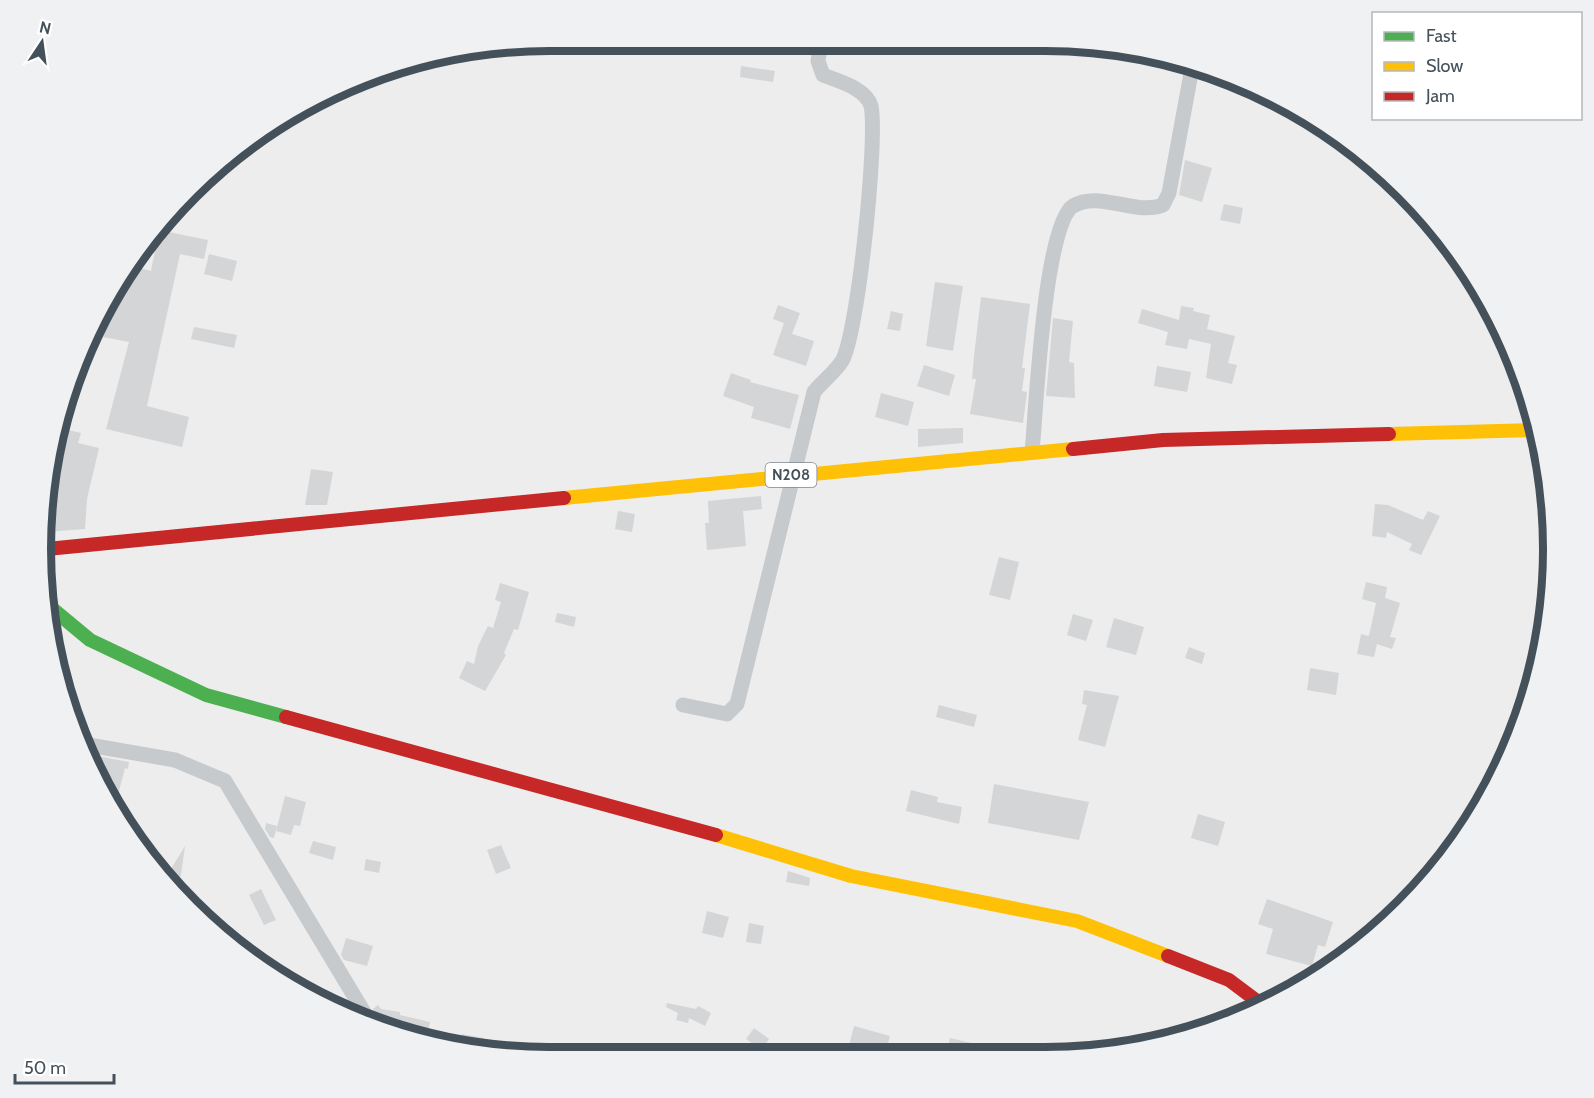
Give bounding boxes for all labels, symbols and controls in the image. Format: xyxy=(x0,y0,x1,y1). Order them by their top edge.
north arrow xyxy=(12,12,72,72)
legend xyxy=(1372,12,1582,120)
text: N xyxy=(38,17,53,38)
text: Fast xyxy=(1426,25,1457,47)
text: Slow xyxy=(1426,55,1463,77)
text: Jam xyxy=(1425,85,1455,107)
road number: N208 xyxy=(766,463,816,487)
scale bar xyxy=(15,1047,114,1085)
text: 50 m xyxy=(24,1057,66,1079)

